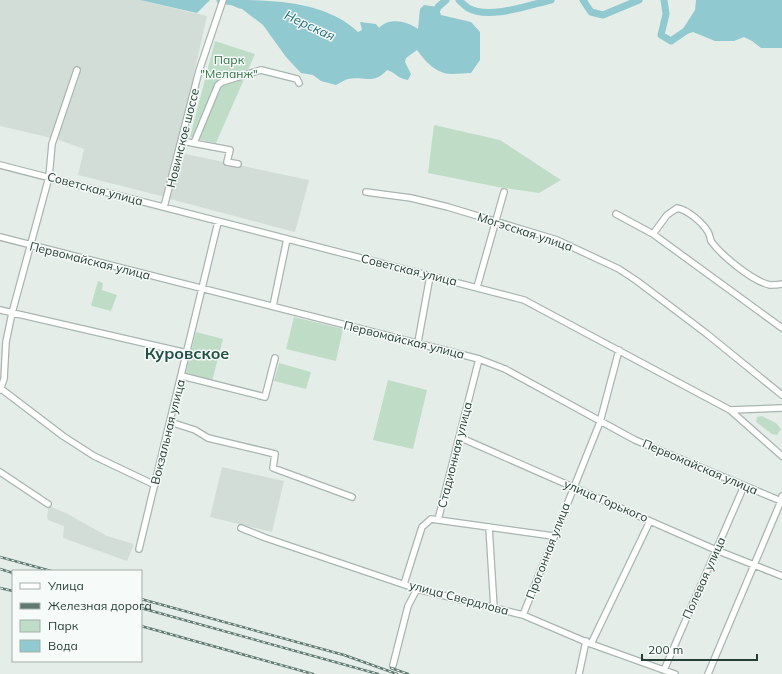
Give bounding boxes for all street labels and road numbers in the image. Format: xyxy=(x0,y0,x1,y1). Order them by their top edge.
street label: Новинское шоссе xyxy=(163,86,202,189)
street label: Советская улица xyxy=(46,169,145,208)
street label: Могэсская улица xyxy=(476,209,575,254)
street label: Первомайская улица xyxy=(28,238,152,283)
street label: Советская улица xyxy=(360,250,459,289)
street label: Первомайская улица xyxy=(342,317,466,362)
street label: Вокзальная улица xyxy=(147,378,188,486)
street label: Стадионная улица xyxy=(434,400,475,509)
street label: Первомайская улица xyxy=(640,435,760,498)
street label: улица Горького xyxy=(562,476,651,525)
street label: Прогонная улица xyxy=(522,500,573,601)
street label: Полевая улица xyxy=(679,534,728,621)
street label: улица Свердлова xyxy=(408,577,510,618)

